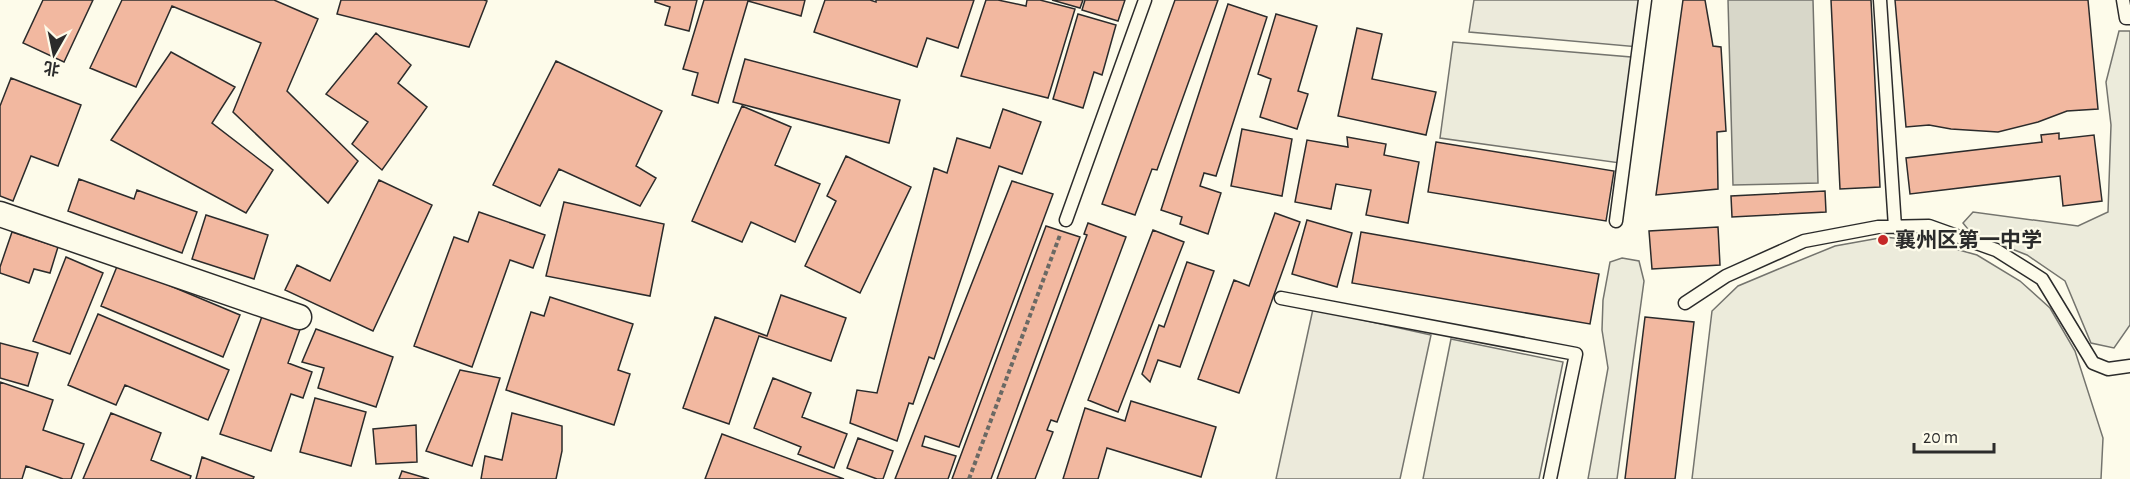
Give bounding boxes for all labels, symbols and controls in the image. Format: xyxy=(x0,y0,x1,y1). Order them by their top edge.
north arrow xyxy=(24,24,84,84)
text: 北 xyxy=(42,59,61,78)
place label: 襄州区第一中学 xyxy=(1895,228,2042,251)
marker: 襄州区第一中学 xyxy=(1876,233,1890,247)
scale bar xyxy=(1914,416,1994,454)
text: 20 m xyxy=(1923,429,1958,447)

